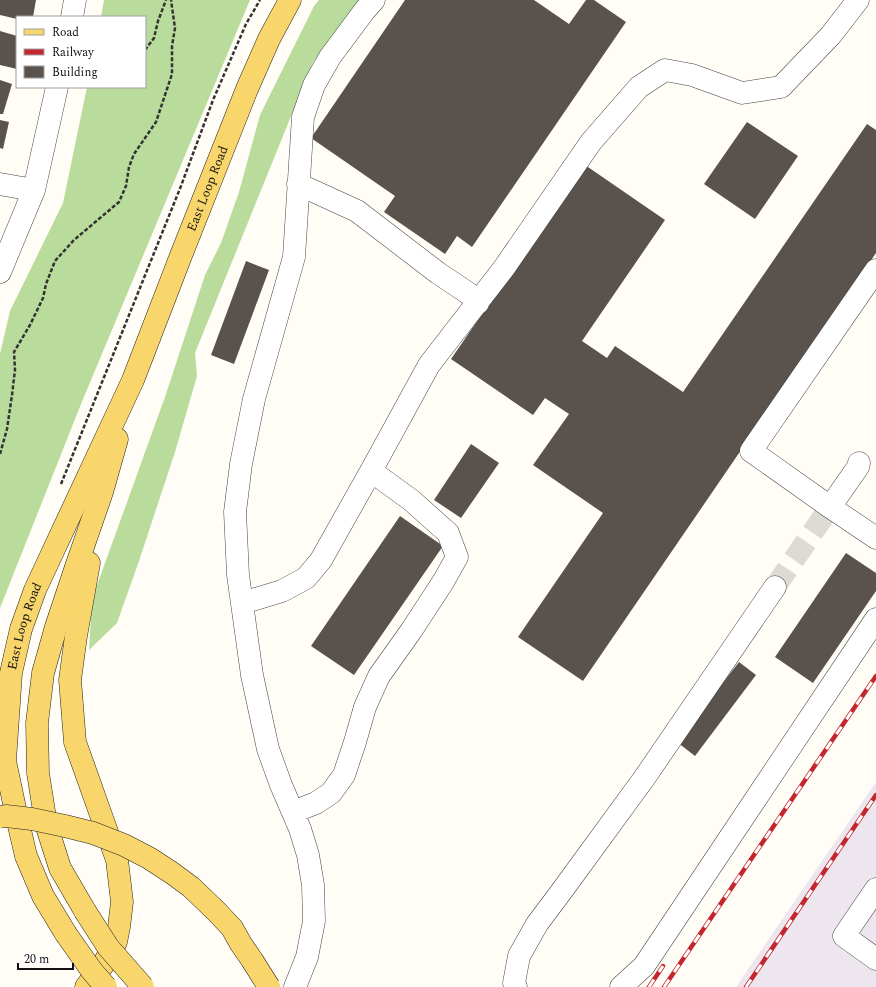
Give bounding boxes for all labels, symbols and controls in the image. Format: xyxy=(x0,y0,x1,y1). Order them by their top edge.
legend xyxy=(16,16,146,88)
text: Road xyxy=(52,23,79,42)
text: Railway xyxy=(52,43,95,62)
text: Building xyxy=(52,63,98,82)
street label: East Loop Road xyxy=(182,143,233,234)
street label: East Loop Road xyxy=(2,579,47,672)
scale bar xyxy=(18,945,73,971)
text: 20 m xyxy=(24,950,49,969)

